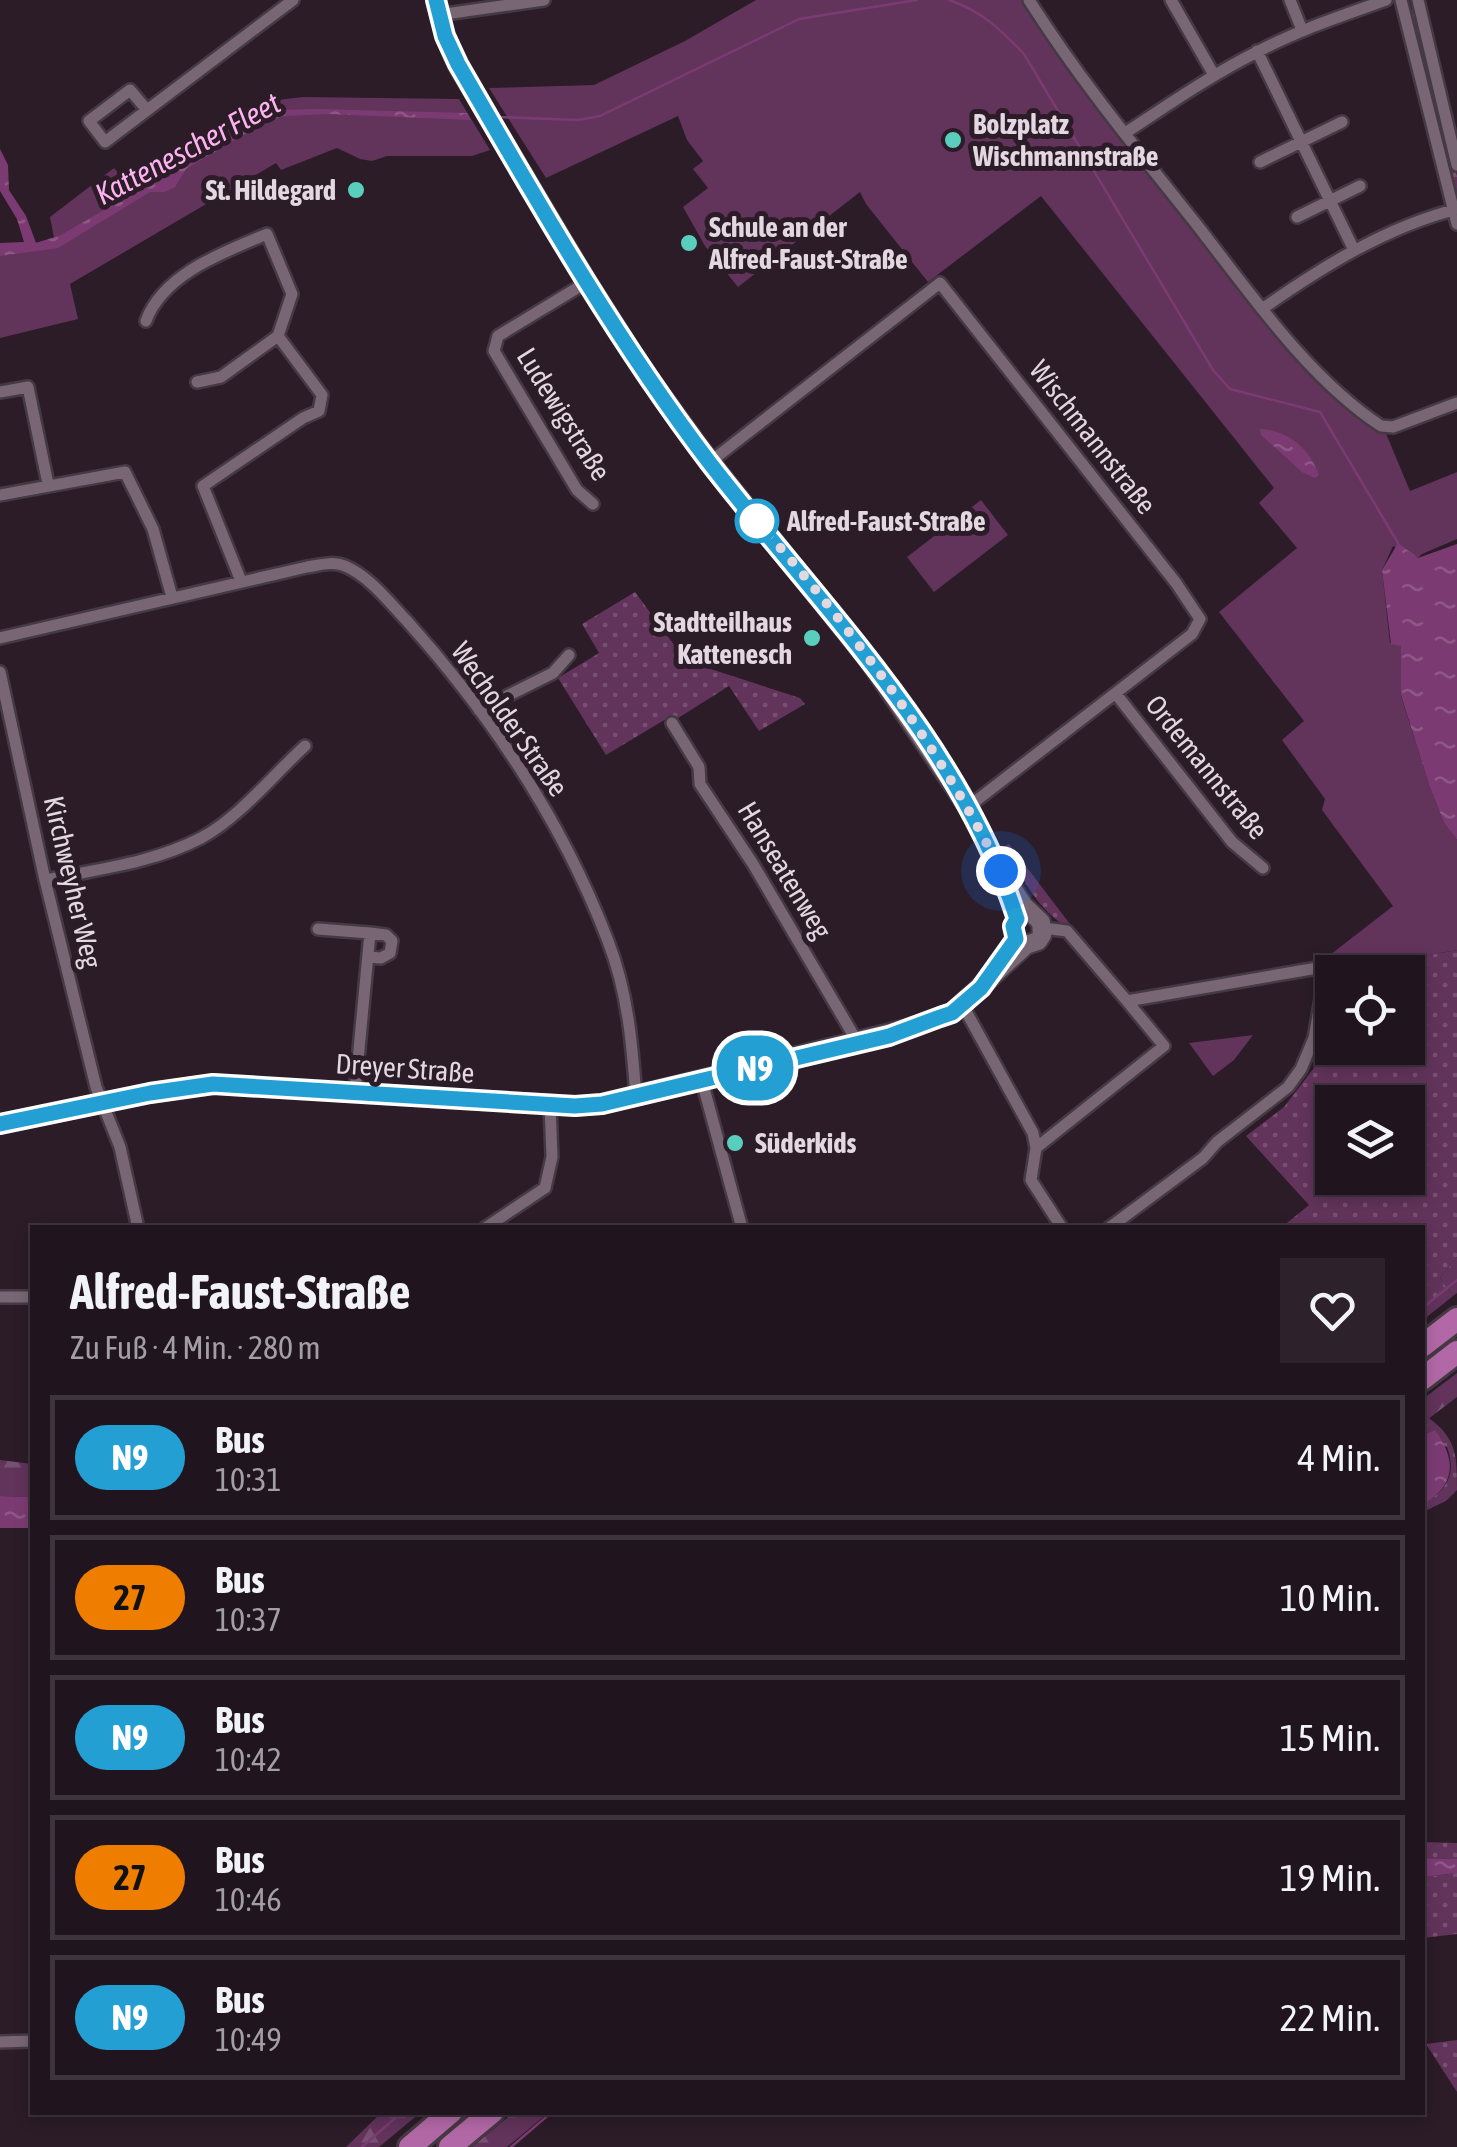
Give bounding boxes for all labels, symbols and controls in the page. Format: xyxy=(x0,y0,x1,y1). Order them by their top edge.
water label: Kattenescher Fleet xyxy=(89,85,286,211)
place label: Bolzplatz Wischmannstraße xyxy=(972,108,1158,172)
marker: Bolzplatz Wischmannstraße xyxy=(942,129,964,151)
place label: St. Hildegard xyxy=(205,174,336,206)
marker: St. Hildegard xyxy=(345,179,367,201)
place label: Schule an der Alfred-Faust-Straße xyxy=(708,211,908,275)
marker: Schule an der Alfred-Faust-Straße xyxy=(678,232,700,254)
street label: Ludewigstraße xyxy=(511,342,617,486)
street label: Wischmannstraße xyxy=(1023,354,1163,520)
marker: Alfred-Faust-Straße xyxy=(736,500,778,542)
place label: Alfred-Faust-Straße xyxy=(786,505,986,537)
place label: Stadtteilhaus Kattenesch xyxy=(653,606,792,670)
marker: Stadtteilhaus Kattenesch xyxy=(801,627,823,649)
street label: Wecholder Straße xyxy=(445,636,575,802)
street label: Ordemannstraße xyxy=(1139,689,1275,845)
street label: Kirchweyher Weg xyxy=(38,793,108,971)
street label: Hanseatenweg xyxy=(732,796,838,944)
your location xyxy=(976,846,1026,896)
map controls xyxy=(1315,955,1425,1195)
button: locate xyxy=(1315,955,1425,1065)
line badge: N9 xyxy=(710,1036,800,1100)
street label: Dreyer Straße xyxy=(335,1047,475,1089)
text: N9 xyxy=(736,1048,774,1088)
button: layers xyxy=(1315,1085,1425,1195)
place label: Süderkids xyxy=(755,1127,856,1159)
marker: Süderkids xyxy=(724,1132,746,1154)
button: heart xyxy=(1280,1258,1385,1363)
text: Alfred-Faust-Straße xyxy=(70,1264,410,1319)
text: Zu Fuß · 4 Min. · 280 m xyxy=(70,1329,321,1366)
text: Bus xyxy=(215,1418,265,1461)
text: 4 Min. xyxy=(1298,1436,1380,1479)
text: N9 xyxy=(111,1437,149,1477)
text: 10:31 xyxy=(215,1461,282,1498)
text: Bus xyxy=(215,1558,265,1601)
text: 10 Min. xyxy=(1280,1576,1380,1619)
text: 27 xyxy=(114,1577,146,1617)
text: 10:37 xyxy=(215,1601,282,1638)
text: Bus xyxy=(215,1698,265,1741)
text: 15 Min. xyxy=(1280,1716,1380,1759)
text: N9 xyxy=(111,1717,149,1757)
text: 10:42 xyxy=(215,1741,282,1778)
text: Bus xyxy=(215,1838,265,1881)
text: 19 Min. xyxy=(1280,1856,1380,1899)
text: 27 xyxy=(114,1857,146,1897)
text: 10:46 xyxy=(215,1881,282,1918)
text: Bus xyxy=(215,1978,265,2021)
text: 22 Min. xyxy=(1280,1996,1380,2039)
text: N9 xyxy=(111,1997,149,2037)
text: 10:49 xyxy=(215,2021,282,2058)

